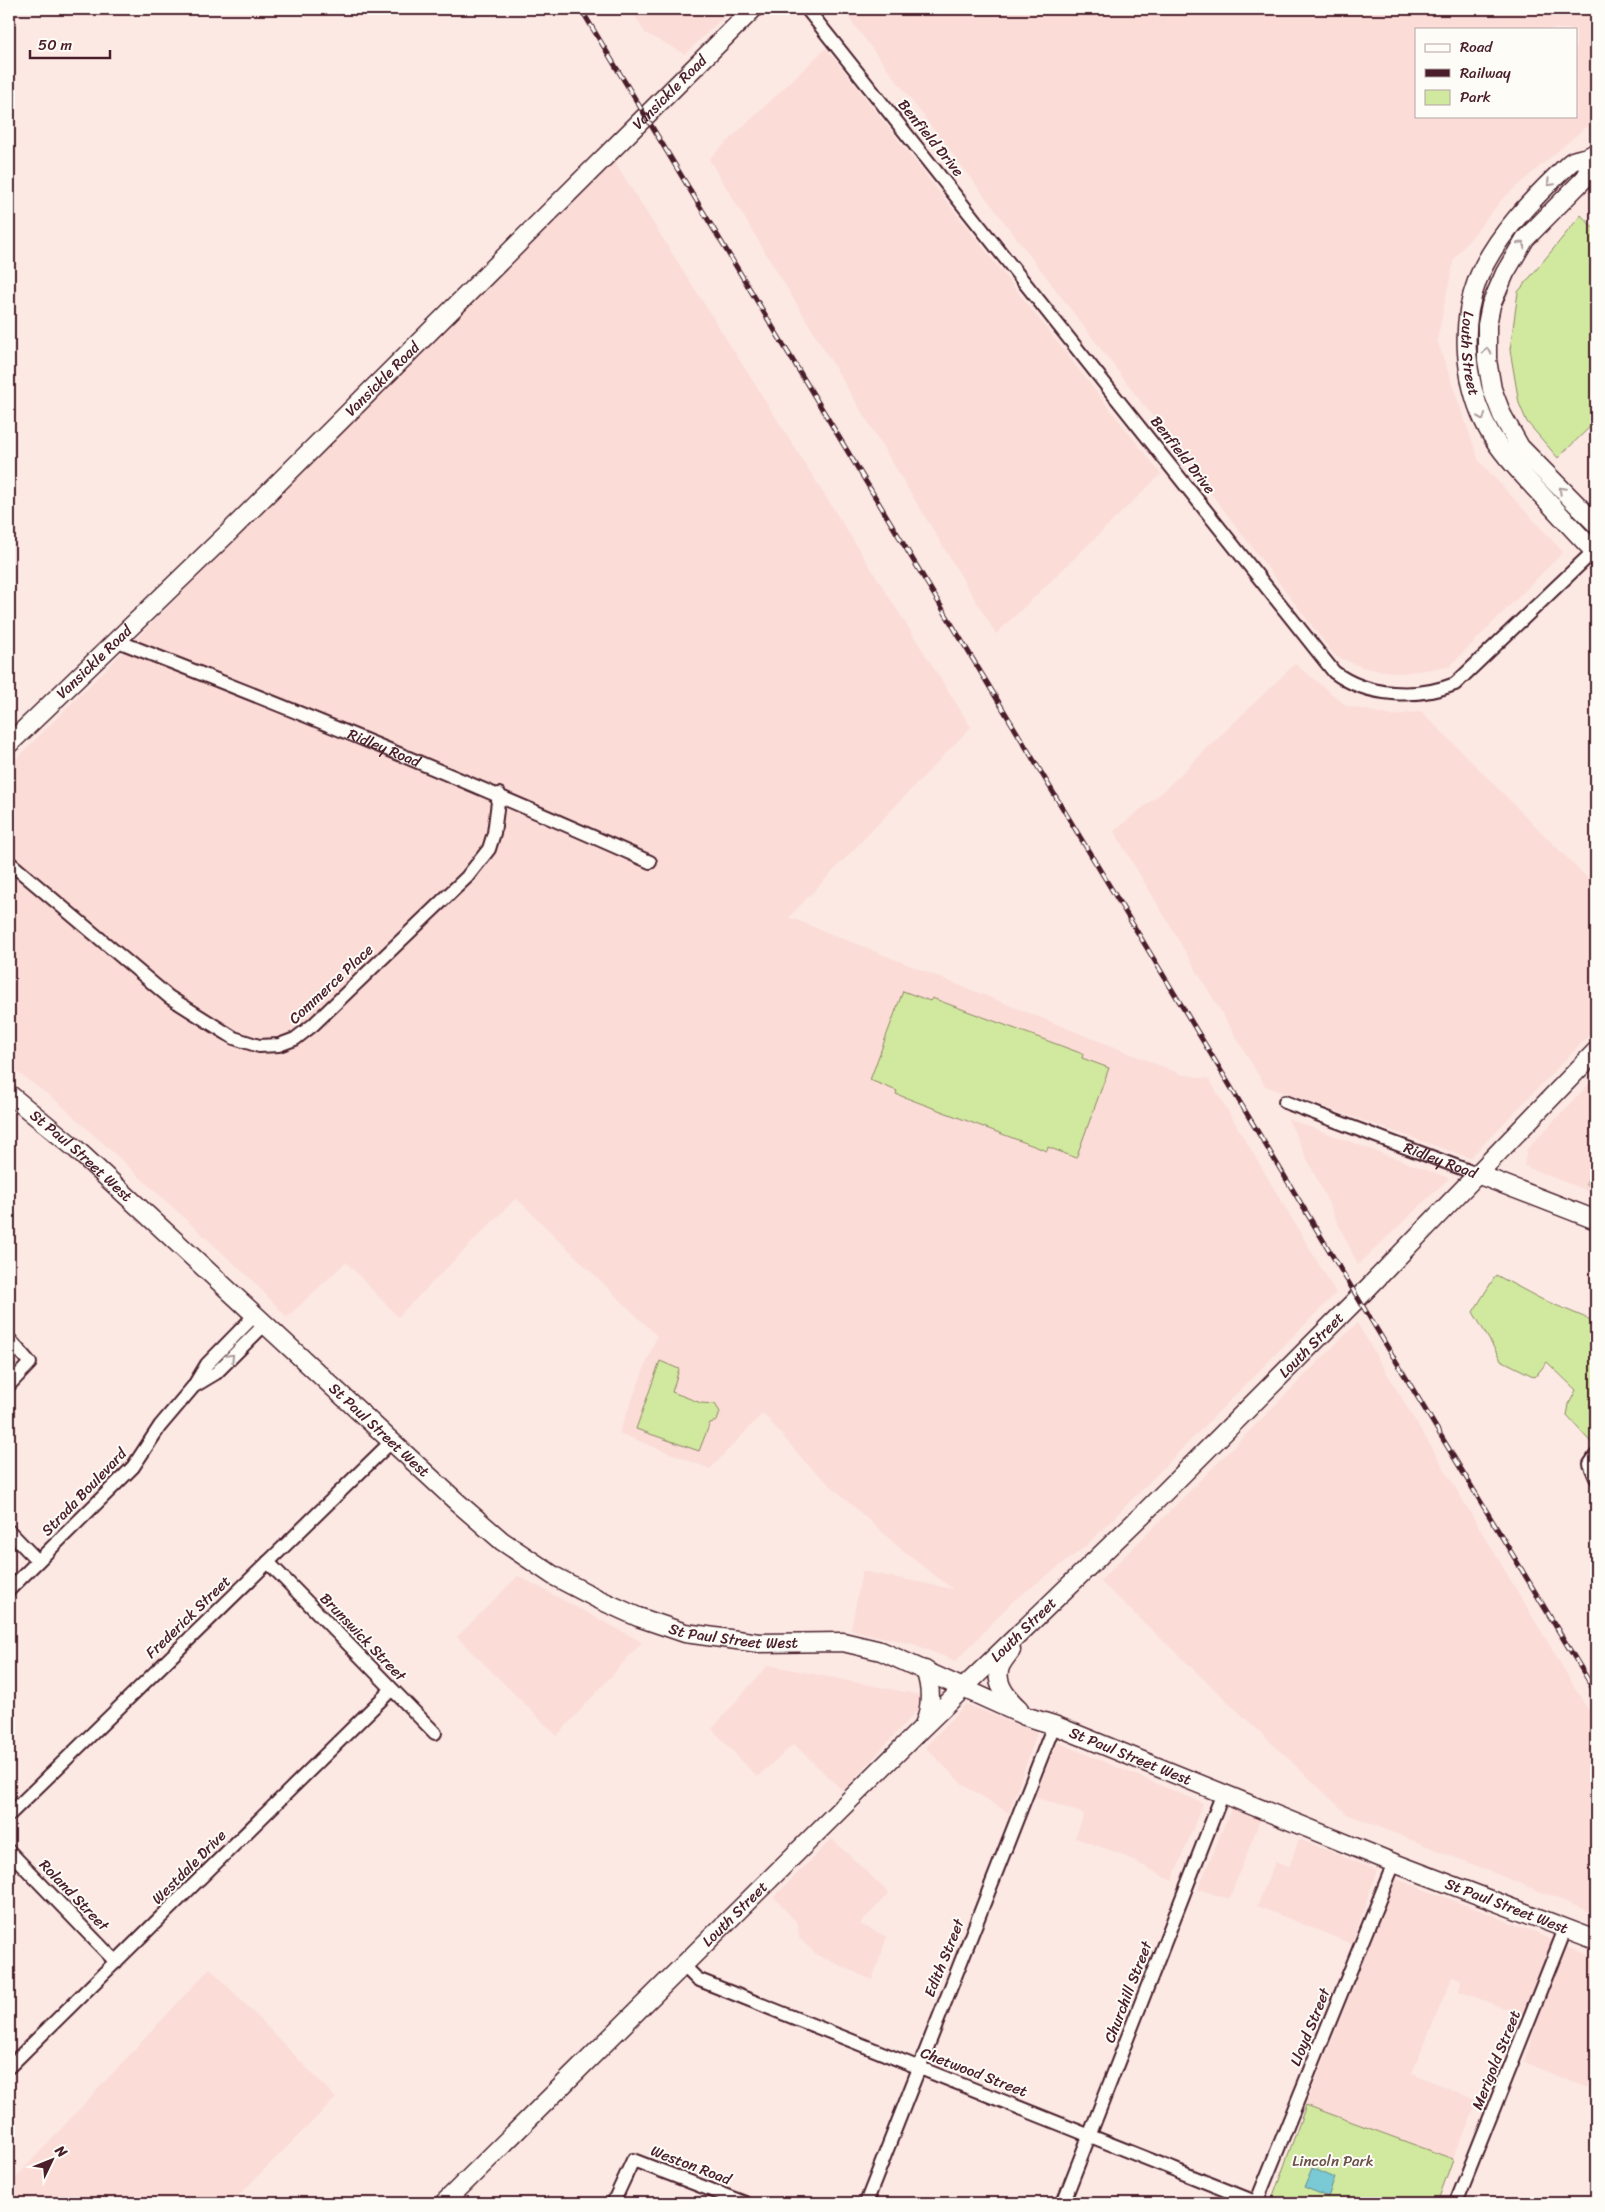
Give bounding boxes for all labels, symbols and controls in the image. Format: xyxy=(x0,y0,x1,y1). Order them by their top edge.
scale bar xyxy=(30,28,110,60)
legend xyxy=(1415,28,1578,118)
text: 50 m xyxy=(38,32,73,58)
text: Road xyxy=(1460,34,1493,60)
street label: Vansickle Road xyxy=(626,48,714,136)
text: Railway xyxy=(1460,60,1511,86)
text: Park xyxy=(1460,84,1491,110)
street label: Benfield Drive xyxy=(891,93,971,183)
one-way arrow xyxy=(1547,178,1556,187)
one-way arrow xyxy=(1516,240,1525,250)
street label: Louth Street xyxy=(1454,310,1487,399)
street label: Vansickle Road xyxy=(338,335,427,423)
one-way arrow xyxy=(1482,347,1492,355)
street label: Benfield Drive xyxy=(1144,410,1222,500)
one-way arrow xyxy=(1476,412,1486,421)
one-way arrow xyxy=(1559,486,1568,495)
street label: Vansickle Road xyxy=(50,618,139,705)
street label: Ridley Road xyxy=(344,721,426,775)
street label: Commerce Place xyxy=(282,937,380,1031)
street label: St Paul Street West xyxy=(24,1103,139,1209)
street label: Ridley Road xyxy=(1400,1135,1482,1186)
street label: Louth Street xyxy=(1272,1306,1351,1384)
one-way arrow xyxy=(226,1354,235,1363)
street label: St Paul Street West xyxy=(323,1376,436,1484)
street label: Strada Boulevard xyxy=(35,1441,134,1542)
street label: Frederick Street xyxy=(139,1569,237,1665)
street label: Brunswick Street xyxy=(314,1586,413,1688)
street label: Louth Street xyxy=(984,1591,1063,1669)
street label: St Paul Street West xyxy=(665,1615,799,1656)
street label: St Paul Street West xyxy=(1065,1719,1196,1793)
street label: Westdale Drive xyxy=(145,1823,233,1911)
street label: Roland Street xyxy=(33,1853,116,1938)
street label: St Paul Street West xyxy=(1441,1871,1572,1941)
street label: Louth Street xyxy=(696,1875,774,1953)
street label: Edith Street xyxy=(917,1914,972,2001)
street label: Churchill Street xyxy=(1097,1937,1160,2047)
street label: Lloyd Street xyxy=(1283,1983,1338,2070)
street label: Merigold Street xyxy=(1464,2006,1528,2114)
street label: Chetwood Street xyxy=(917,2040,1032,2105)
north arrow xyxy=(28,2134,78,2184)
street label: Weston Road xyxy=(647,2138,736,2193)
text: N xyxy=(48,2139,74,2164)
park label: Lincoln Park xyxy=(1292,2148,1374,2174)

